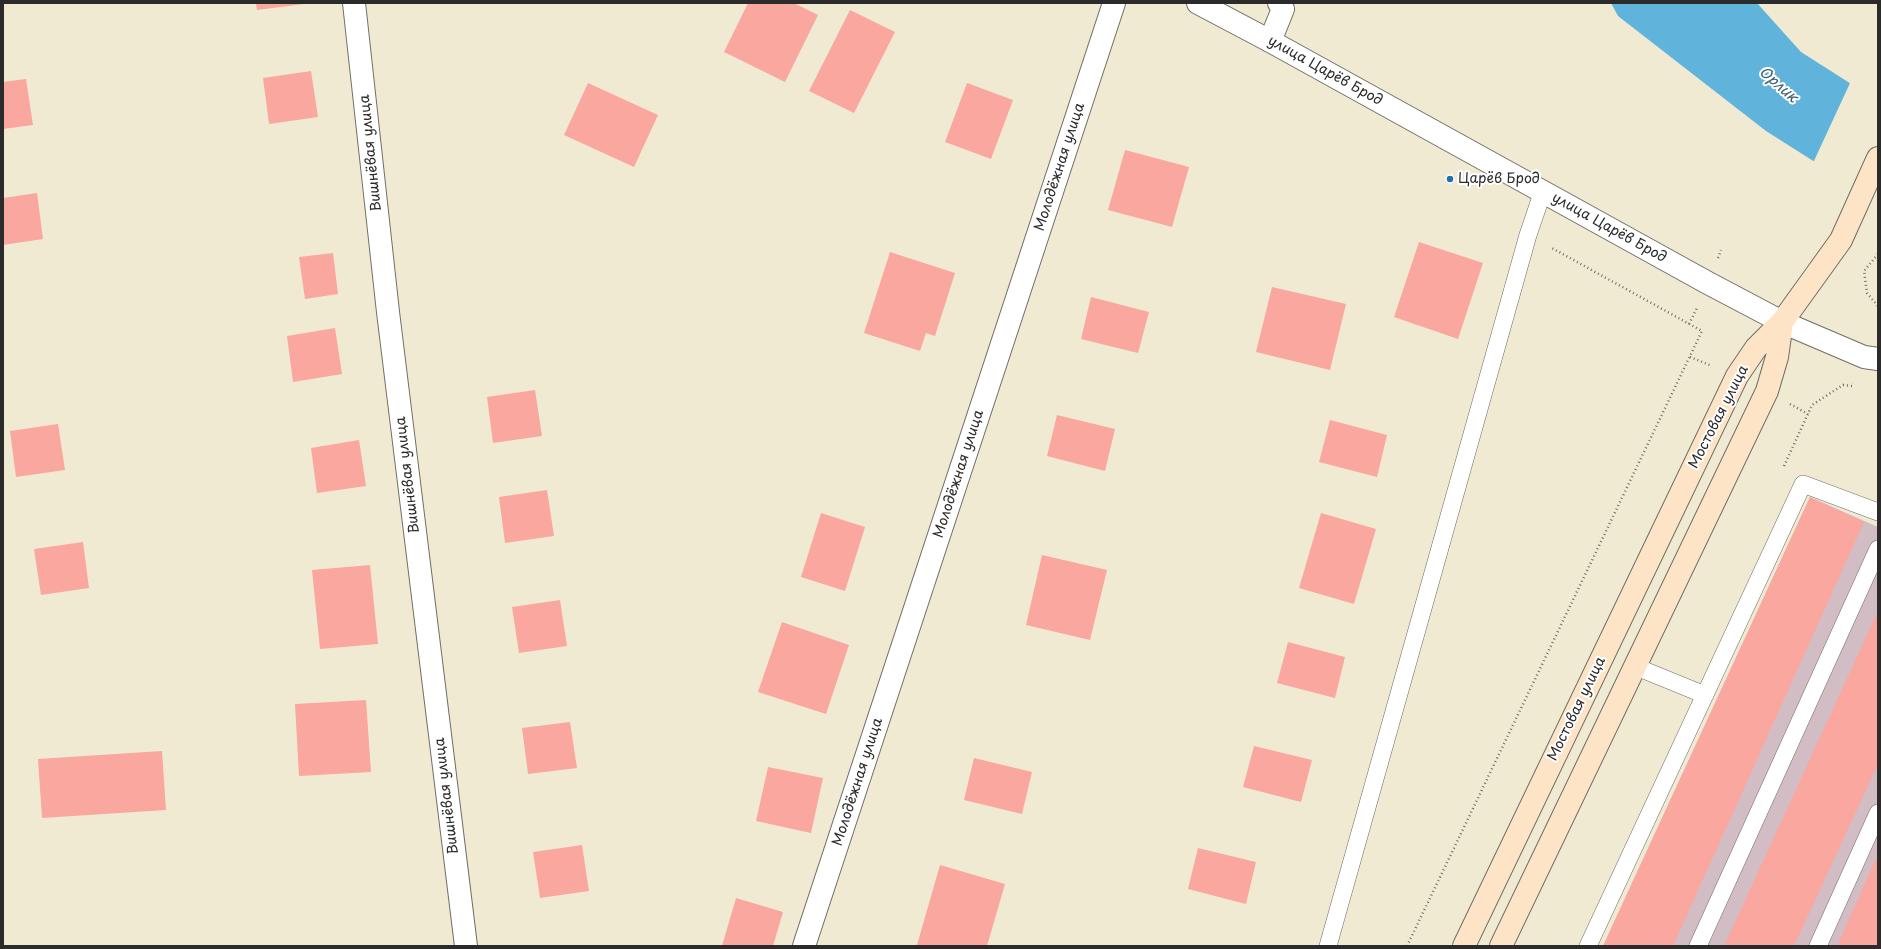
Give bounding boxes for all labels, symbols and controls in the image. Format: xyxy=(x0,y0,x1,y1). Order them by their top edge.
street label: улица Царёв Брод xyxy=(1265,32,1385,110)
water label: Орлик xyxy=(1755,63,1801,107)
street label: Вишнёвая улица xyxy=(357,94,385,212)
street label: Молодёжная улица xyxy=(1031,101,1089,233)
place label: Царёв Брод xyxy=(1458,171,1540,187)
marker: Царёв Брод xyxy=(1445,174,1455,184)
street label: улица Царёв Брод xyxy=(1549,189,1669,267)
street label: Мостовая улица xyxy=(1686,362,1752,472)
street label: Молодёжная улица xyxy=(930,408,988,540)
street label: Вишнёвая улица xyxy=(393,416,423,534)
street label: Мостовая улица xyxy=(1545,654,1609,764)
street label: Молодёжная улица xyxy=(829,716,887,848)
street label: Вишнёвая улица xyxy=(432,737,462,855)

